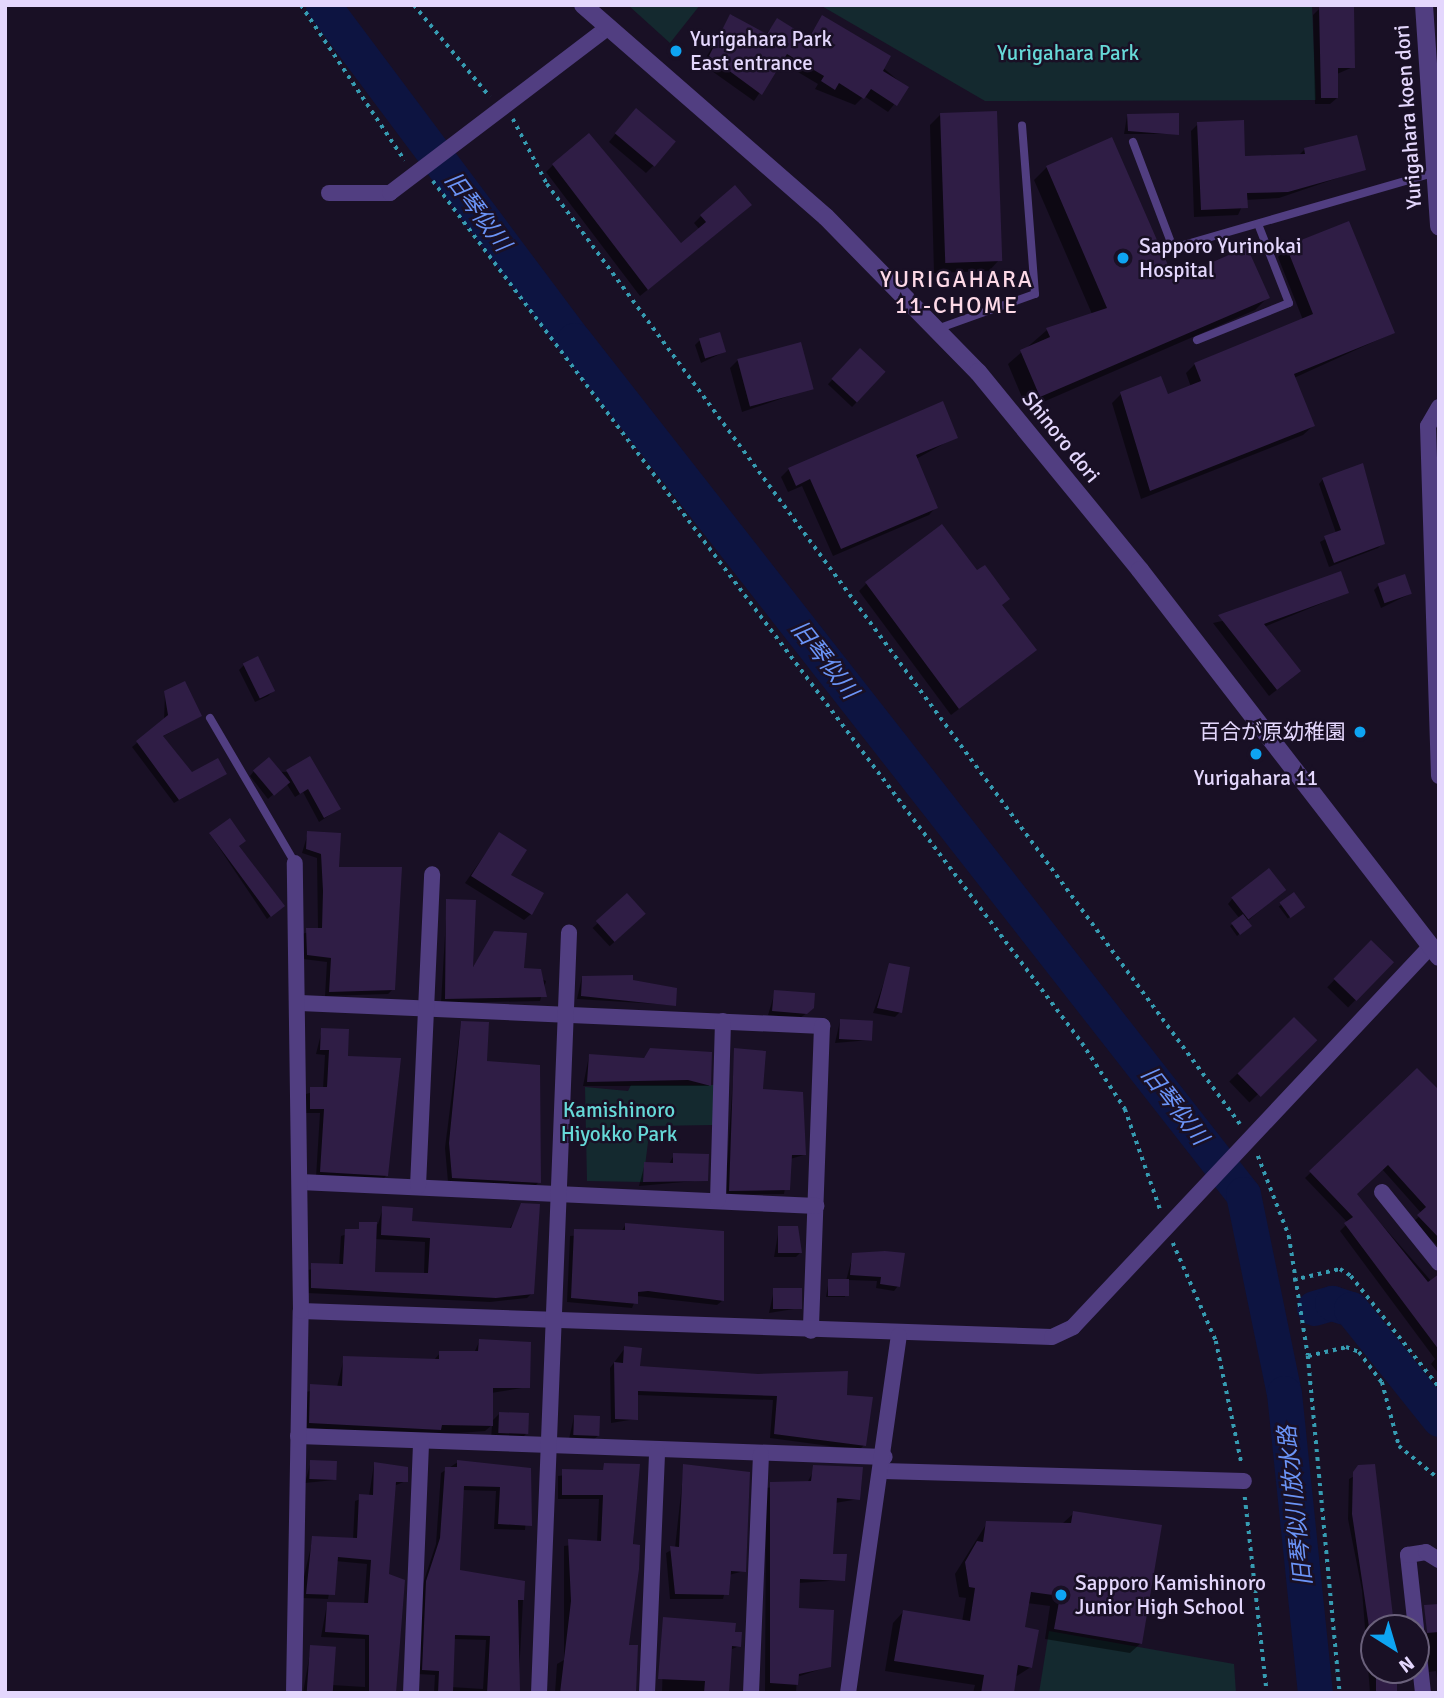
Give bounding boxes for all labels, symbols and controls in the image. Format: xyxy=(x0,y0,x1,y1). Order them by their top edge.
street label: Yurigahara koen dori xyxy=(1389,24,1427,210)
place label: Yurigahara Park East entrance xyxy=(690,26,832,76)
park label: Yurigahara Park xyxy=(997,40,1139,66)
marker: Yurigahara Park East entrance xyxy=(668,43,684,59)
water label: 旧琴似川 xyxy=(438,167,516,257)
place label: Sapporo Yurinokai Hospital xyxy=(1139,233,1302,283)
marker: Sapporo Yurinokai Hospital xyxy=(1113,248,1133,268)
district label: YURIGAHARA 11-CHOME xyxy=(881,266,1033,320)
street label: Shinoro dori xyxy=(1017,386,1105,488)
water label: 旧琴似川 xyxy=(785,615,863,705)
place label: 百合が原幼稚園 xyxy=(1199,719,1346,745)
marker: 百合が原幼稚園 xyxy=(1352,724,1368,740)
marker: Yurigahara 11 xyxy=(1248,746,1264,762)
place label: Yurigahara 11 xyxy=(1194,765,1318,791)
water label: 旧琴似川 xyxy=(1135,1061,1213,1151)
park label: Kamishinoro Hiyokko Park xyxy=(561,1097,677,1147)
water label: 旧琴似川放水路 xyxy=(1274,1424,1318,1588)
place label: Sapporo Kamishinoro Junior High School xyxy=(1075,1570,1266,1620)
marker: Sapporo Kamishinoro Junior High School xyxy=(1053,1587,1069,1603)
north arrow xyxy=(1360,1614,1430,1684)
text: N xyxy=(1394,1651,1419,1678)

